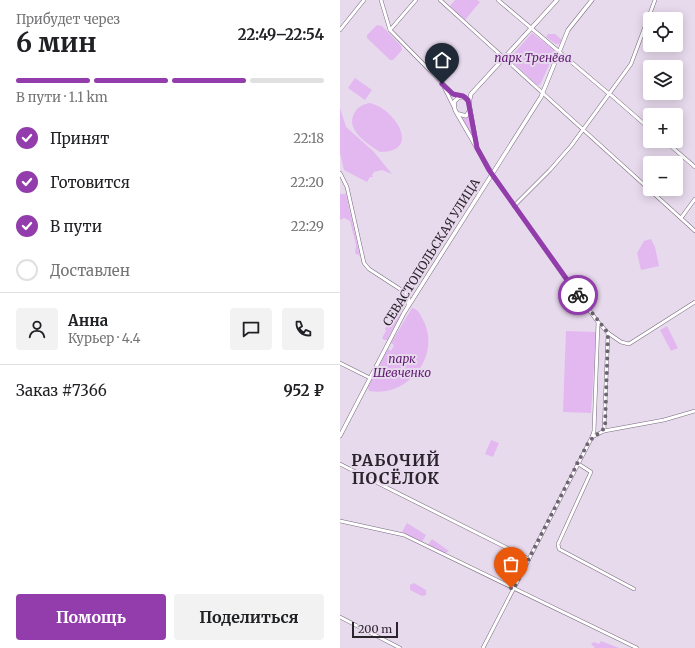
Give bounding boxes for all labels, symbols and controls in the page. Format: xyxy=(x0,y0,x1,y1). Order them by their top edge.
text: Прибудет через xyxy=(16,11,120,28)
map controls xyxy=(643,12,683,196)
button: locate xyxy=(643,12,683,52)
text: 22:49–22:54 xyxy=(238,25,324,44)
text: 6 мин xyxy=(16,26,97,59)
pin xyxy=(425,43,459,84)
icon: home xyxy=(431,49,453,71)
park label: парк Тренёва xyxy=(494,50,572,65)
button: layers xyxy=(643,60,683,100)
text: В пути · 1.1 km xyxy=(16,89,108,106)
button: + xyxy=(643,108,683,148)
icon: check xyxy=(16,127,38,149)
text: Принят xyxy=(50,129,109,148)
text: 22:18 xyxy=(293,130,324,147)
button: − xyxy=(643,156,683,196)
icon: check xyxy=(16,171,38,193)
text: Готовится xyxy=(50,173,130,192)
text: 22:20 xyxy=(290,174,324,191)
street label: СЕВАСТОПОЛЬСКАЯ УЛИЦА xyxy=(379,175,483,329)
icon: check xyxy=(16,215,38,237)
text: В пути xyxy=(50,217,102,236)
text: 22:29 xyxy=(291,218,324,235)
text: Доставлен xyxy=(50,261,130,280)
courier xyxy=(558,275,598,315)
icon: bike xyxy=(567,284,589,306)
button: person xyxy=(16,308,58,350)
button: chat xyxy=(230,308,272,350)
button: phone xyxy=(282,308,324,350)
text: Анна xyxy=(68,311,108,330)
text: Курьер · 4.4 xyxy=(68,330,141,347)
park label: парк Шевченко xyxy=(373,351,431,380)
text: Заказ #7366 xyxy=(16,381,107,400)
text: 952 ₽ xyxy=(284,381,324,400)
district label: РАБОЧИЙ ПОСЁЛОК xyxy=(351,450,441,488)
pin xyxy=(494,547,528,588)
icon: bag xyxy=(500,553,522,575)
button: Помощь xyxy=(16,594,166,640)
button: Поделиться xyxy=(174,594,324,640)
scale bar xyxy=(352,620,398,639)
text: 200 m xyxy=(358,622,392,636)

